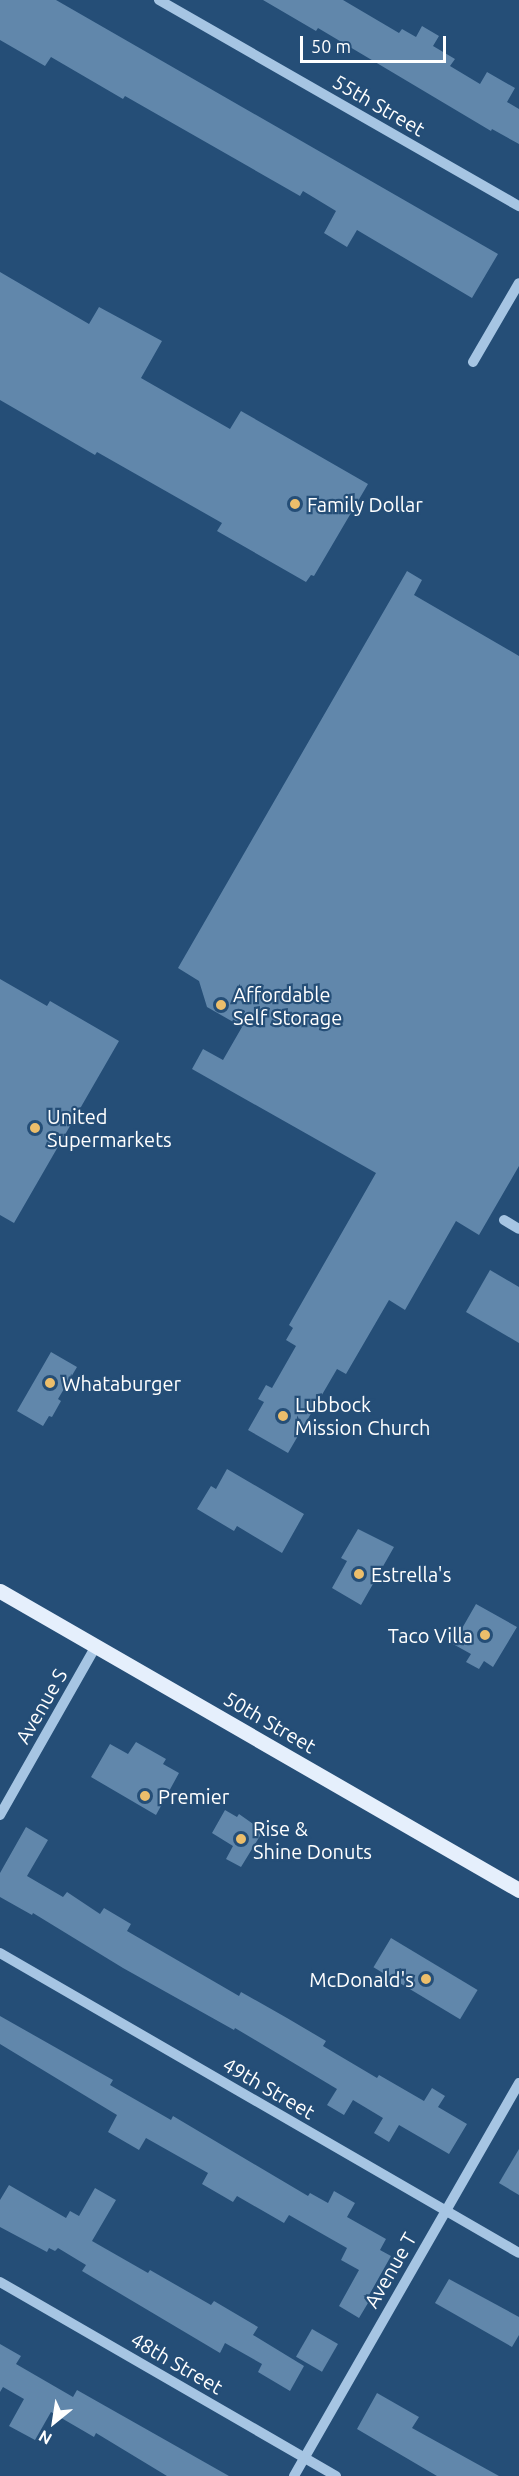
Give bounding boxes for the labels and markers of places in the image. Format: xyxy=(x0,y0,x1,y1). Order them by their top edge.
place label: Family Dollar xyxy=(307,492,423,516)
marker: Family Dollar xyxy=(288,497,302,511)
place label: Affordable Self Storage xyxy=(233,982,342,1029)
marker: Affordable Self Storage xyxy=(214,998,228,1012)
place label: United Supermarkets xyxy=(47,1104,172,1151)
marker: United Supermarkets xyxy=(28,1121,42,1135)
place label: Whataburger xyxy=(62,1371,181,1395)
marker: Whataburger xyxy=(43,1376,57,1390)
place label: Lubbock Mission Church xyxy=(295,1392,431,1439)
marker: Lubbock Mission Church xyxy=(276,1409,290,1423)
place label: Estrella's xyxy=(371,1562,451,1586)
marker: Estrella's xyxy=(352,1567,366,1581)
place label: Taco Villa xyxy=(388,1623,473,1647)
marker: Taco Villa xyxy=(478,1628,492,1642)
place label: Premier xyxy=(158,1784,229,1808)
marker: Premier xyxy=(136,1787,154,1805)
place label: Rise & Shine Donuts xyxy=(253,1816,372,1863)
marker: Rise & Shine Donuts xyxy=(234,1832,248,1846)
place label: McDonald's xyxy=(309,1967,414,1991)
marker: McDonald's xyxy=(419,1972,433,1986)

